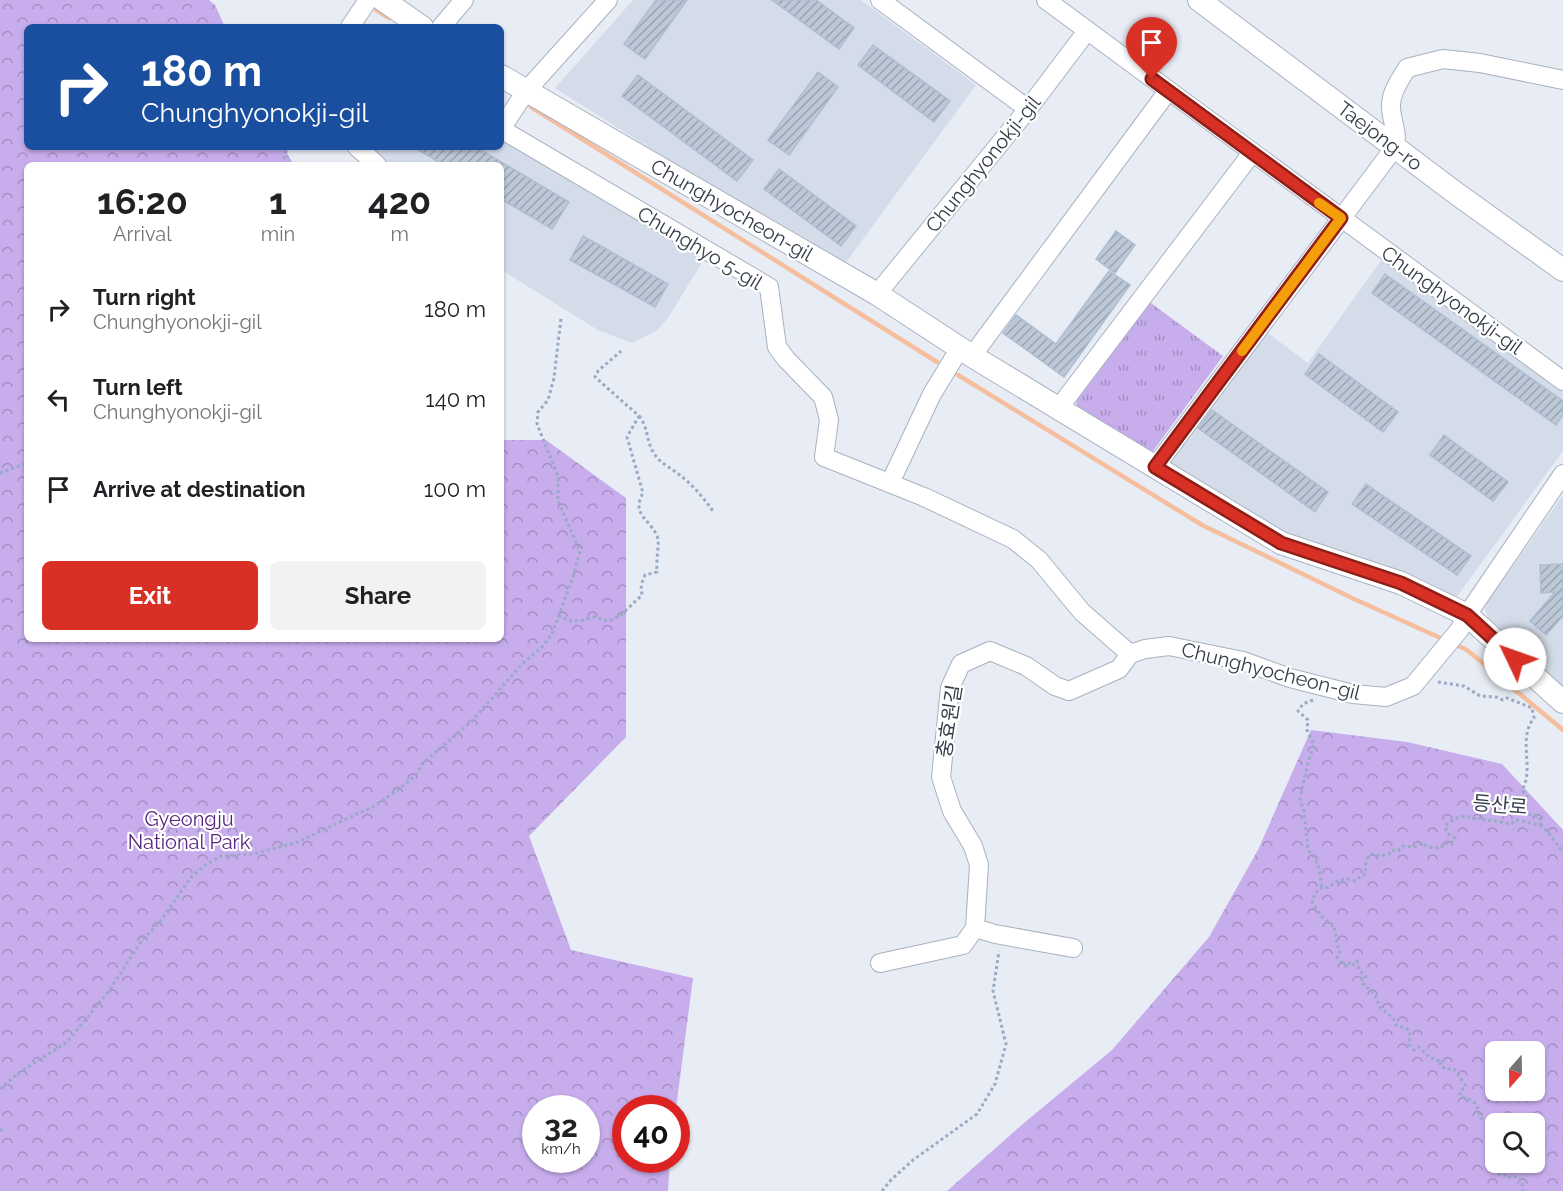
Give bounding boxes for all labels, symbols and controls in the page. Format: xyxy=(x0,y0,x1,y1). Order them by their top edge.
pin xyxy=(1126,17,1177,79)
icon: arrive xyxy=(1135,26,1168,59)
text: 180 m xyxy=(141,47,262,96)
icon: right xyxy=(42,48,120,126)
street label: Chunghyonokji-gil xyxy=(921,90,1046,237)
street label: Taejong-ro xyxy=(1333,96,1427,176)
text: Chunghyonokji-gil xyxy=(141,97,369,128)
street label: Chunghyocheon-gil xyxy=(646,154,818,267)
text: 16:20 xyxy=(97,180,188,222)
text: 1 xyxy=(269,180,287,222)
text: 420 xyxy=(368,180,431,222)
street label: Chunghyo 5-gil xyxy=(633,201,767,295)
text: Arrival xyxy=(113,222,172,246)
text: min xyxy=(261,222,295,246)
text: m xyxy=(390,222,409,246)
street label: Chunghyonokji-gil xyxy=(1377,241,1528,360)
text: Turn right xyxy=(93,284,196,310)
icon: right xyxy=(42,293,75,326)
text: 180 m xyxy=(424,296,486,322)
text: Chunghyonokji-gil xyxy=(93,310,262,334)
text: Turn left xyxy=(93,374,183,400)
icon: left xyxy=(42,383,75,416)
text: 140 m xyxy=(425,386,486,412)
text: Chunghyonokji-gil xyxy=(93,400,262,424)
icon: arrive xyxy=(42,473,75,506)
text: Arrive at destination xyxy=(93,476,306,502)
text: 100 m xyxy=(424,476,486,502)
button: Exit xyxy=(42,561,258,630)
button: Share xyxy=(270,561,486,630)
position arrow xyxy=(1483,627,1547,691)
street label: Chunghyocheon-gil xyxy=(1179,637,1364,705)
street label: 충효원길 xyxy=(931,683,967,759)
street label: 등산로 xyxy=(1471,791,1529,819)
park label: Gyeongju National Park xyxy=(128,807,251,854)
north arrow xyxy=(1485,1041,1545,1101)
map controls xyxy=(1485,1041,1545,1173)
speed limit sign: 40 xyxy=(612,1095,690,1173)
text: 32 xyxy=(544,1109,578,1144)
button: search xyxy=(1485,1113,1545,1173)
text: km/h xyxy=(541,1140,581,1158)

